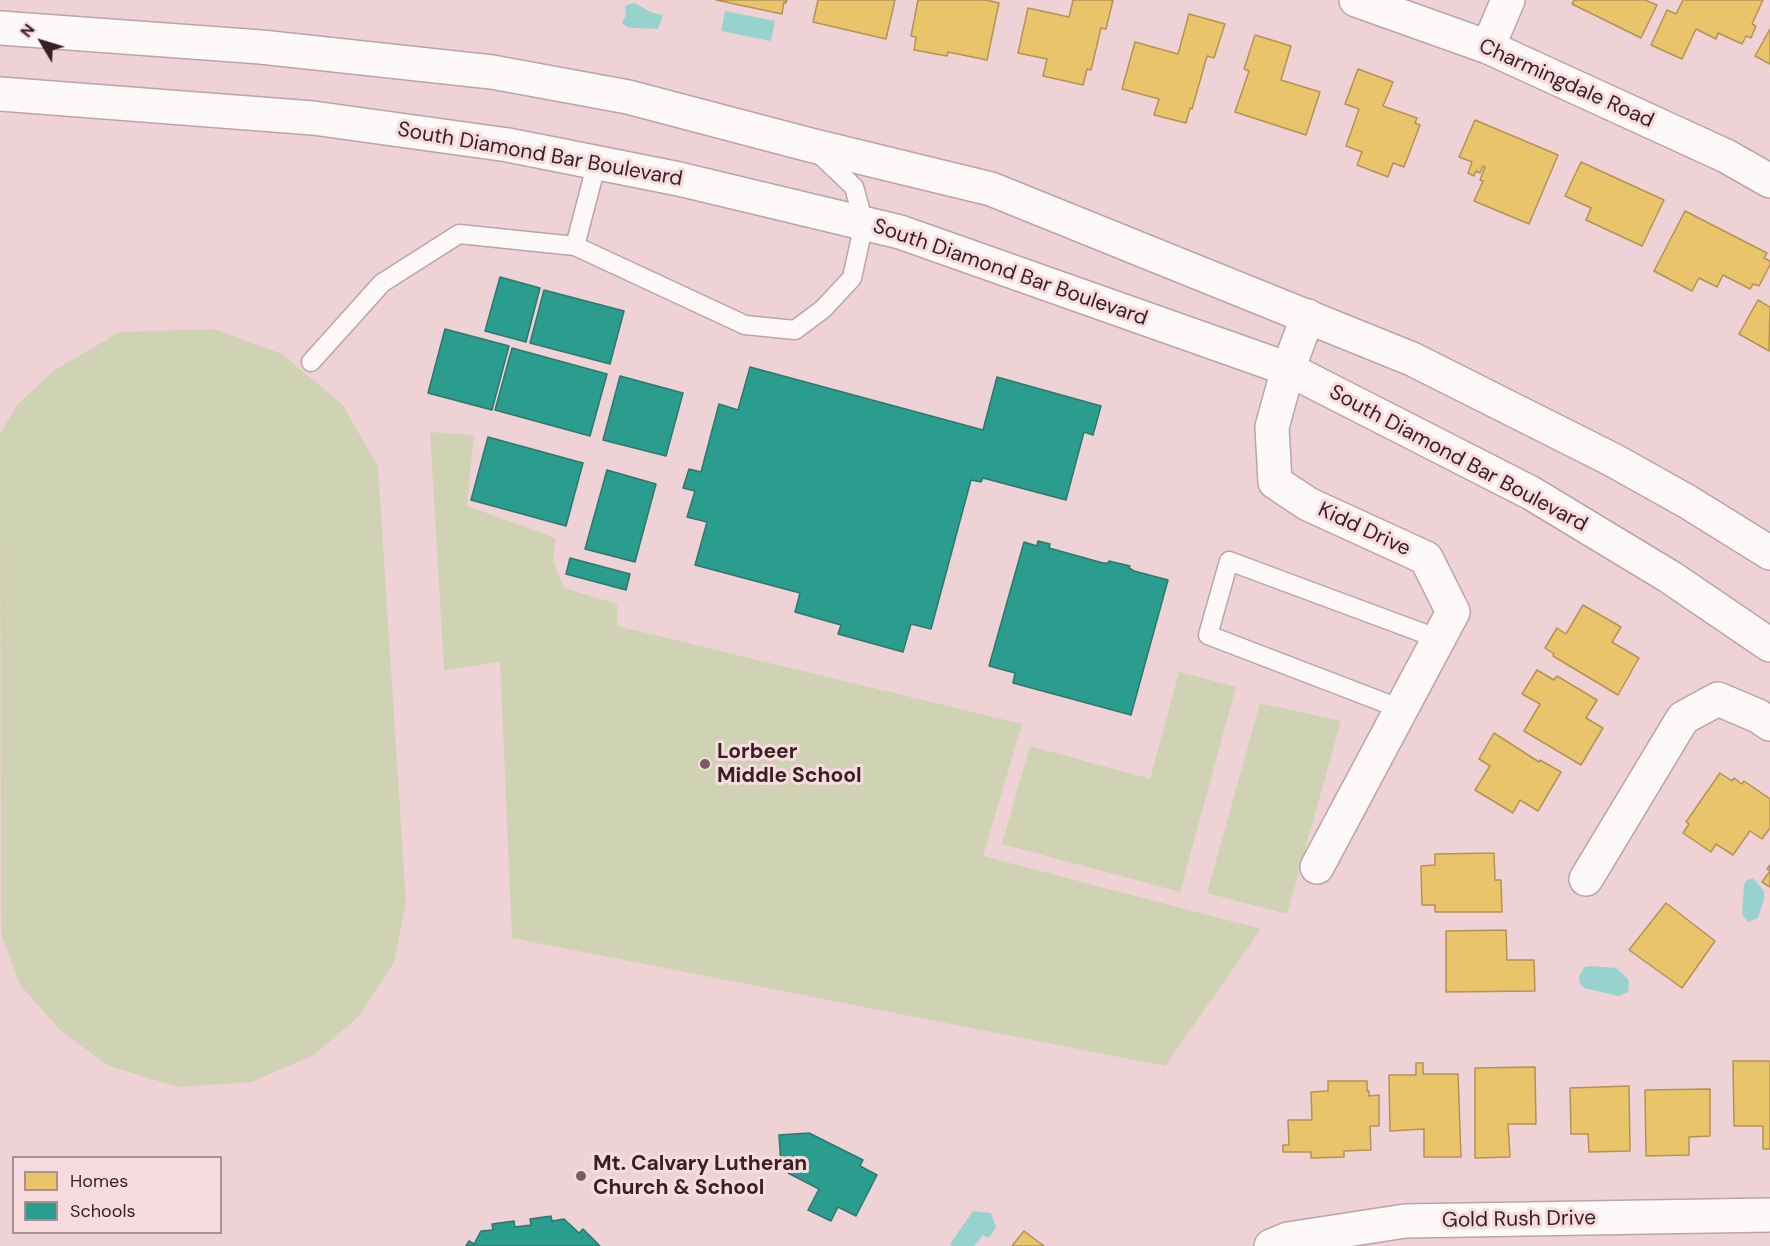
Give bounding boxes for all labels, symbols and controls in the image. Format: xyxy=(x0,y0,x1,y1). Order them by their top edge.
north arrow xyxy=(12,12,72,72)
text: N xyxy=(16,20,39,42)
street label: Charmingdale Road xyxy=(1474,34,1658,134)
street label: South Diamond Bar Boulevard xyxy=(396,118,684,192)
street label: South Diamond Bar Boulevard xyxy=(869,214,1151,332)
street label: South Diamond Bar Boulevard xyxy=(1325,380,1591,538)
street label: Kidd Drive xyxy=(1314,498,1414,562)
place label: Lorbeer Middle School xyxy=(717,739,862,789)
marker: Lorbeer Middle School xyxy=(698,757,712,771)
place label: Mt. Calvary Lutheran Church & School xyxy=(593,1151,807,1201)
legend xyxy=(12,1156,222,1234)
text: Homes xyxy=(70,1169,128,1193)
marker: Mt. Calvary Lutheran Church & School xyxy=(574,1169,588,1183)
text: Schools xyxy=(70,1199,135,1223)
street label: Gold Rush Drive xyxy=(1442,1206,1596,1234)

